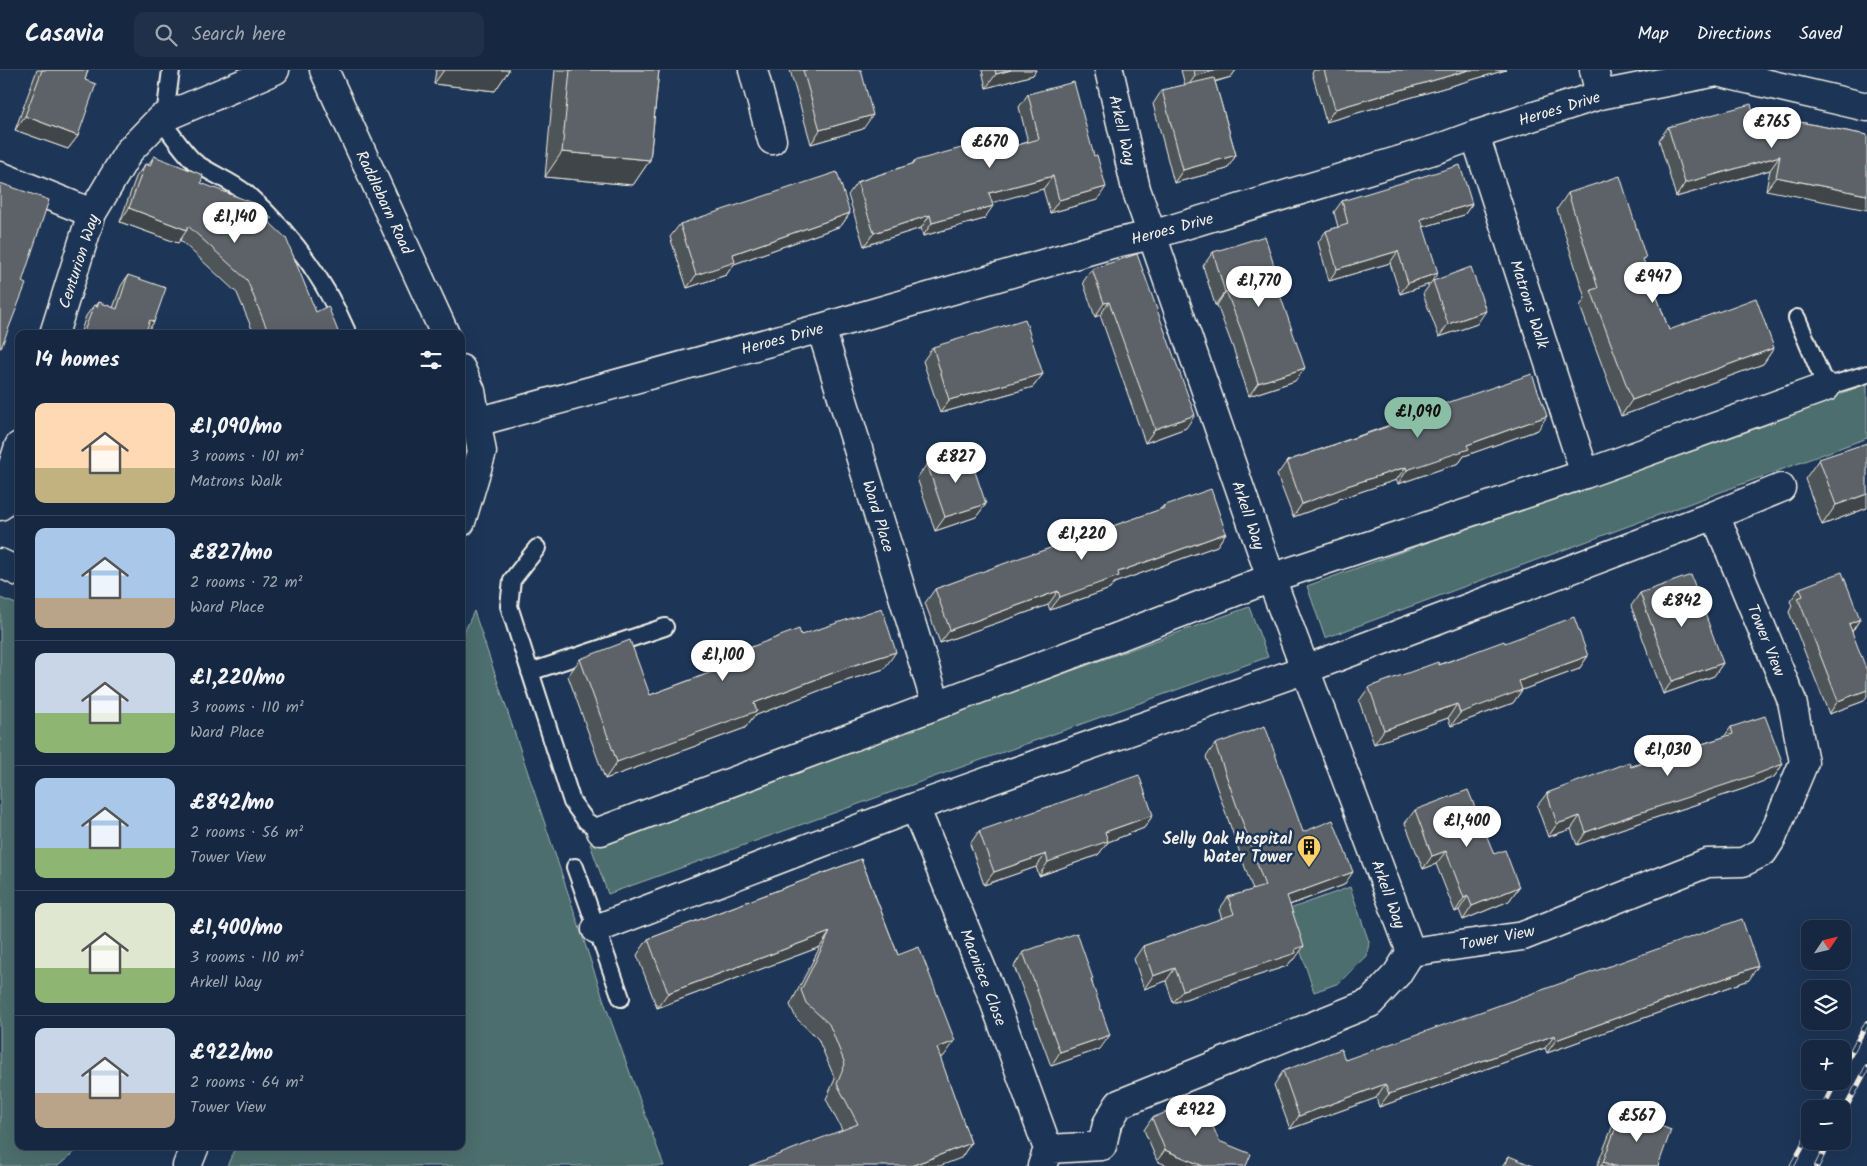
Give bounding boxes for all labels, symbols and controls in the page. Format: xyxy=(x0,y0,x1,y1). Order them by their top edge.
search box xyxy=(134,12,484,57)
text: Casavia xyxy=(25,15,104,54)
text: Search here xyxy=(192,20,286,50)
text: Map xyxy=(1637,20,1669,49)
text: Directions xyxy=(1697,20,1771,49)
text: Saved xyxy=(1799,20,1842,49)
icon: search xyxy=(152,21,180,49)
street label: Heroes Drive xyxy=(1515,85,1603,134)
street label: Arkell Way xyxy=(1101,93,1142,168)
pin: £765 xyxy=(1742,106,1802,149)
text: £765 xyxy=(1754,110,1790,135)
pin: £670 xyxy=(960,126,1020,169)
text: £670 xyxy=(972,130,1008,155)
street label: Raddlebarn Road xyxy=(349,147,419,260)
pin: £1,140 xyxy=(194,202,276,244)
text: £1,140 xyxy=(214,205,256,230)
street label: Heroes Drive xyxy=(1128,206,1216,252)
street label: Centurion Way xyxy=(52,211,107,312)
street label: Matrons Walk xyxy=(1502,257,1555,353)
pin: £947 xyxy=(1623,262,1683,304)
text: £947 xyxy=(1635,265,1671,290)
pin: £1,770 xyxy=(1218,266,1300,308)
text: £1,770 xyxy=(1237,269,1281,294)
street label: Heroes Drive xyxy=(738,316,826,362)
text: 14 homes xyxy=(35,344,120,377)
icon: filters xyxy=(417,346,445,374)
pin: £1,090 xyxy=(1377,396,1459,439)
text: £1,090 xyxy=(1395,400,1441,425)
text: £1,090/mo xyxy=(190,411,282,444)
icon: home xyxy=(75,423,135,483)
pin: £827 xyxy=(926,442,986,484)
text: 3 rooms · 101 m² xyxy=(190,444,304,469)
text: £827 xyxy=(937,445,975,470)
text: Matrons Walk xyxy=(190,469,282,494)
street label: Ward Place xyxy=(855,477,900,556)
street label: Arkell Way xyxy=(1224,478,1271,554)
pin: £1,220 xyxy=(1041,518,1123,561)
text: £1,220 xyxy=(1058,522,1106,547)
text: £827/mo xyxy=(190,537,273,570)
icon: home xyxy=(75,548,135,608)
text: 2 rooms · 72 m² xyxy=(190,570,302,595)
pin: £842 xyxy=(1652,586,1712,628)
text: £842 xyxy=(1662,589,1702,614)
text: Ward Place xyxy=(190,595,264,620)
street label: Tower View xyxy=(1740,601,1791,681)
pin: £1,100 xyxy=(682,640,764,682)
text: £1,100 xyxy=(702,643,744,668)
text: £1,220/mo xyxy=(190,662,285,695)
icon: home xyxy=(75,673,135,733)
text: 3 rooms · 110 m² xyxy=(190,695,304,720)
text: Ward Place xyxy=(190,720,264,745)
pin: £1,030 xyxy=(1627,734,1709,777)
text: £1,030 xyxy=(1645,738,1691,763)
text: £842/mo xyxy=(190,787,274,820)
icon: home xyxy=(75,798,135,858)
pin: £1,400 xyxy=(1426,806,1508,848)
text: £1,400 xyxy=(1444,809,1490,834)
text: 2 rooms · 56 m² xyxy=(190,820,303,845)
place label: Selly Oak Hospital Water Tower xyxy=(1163,827,1293,870)
building icon: Selly Oak Hospital Water Tower xyxy=(1296,834,1322,868)
text: Tower View xyxy=(190,845,266,870)
street label: Arkell Way xyxy=(1364,857,1412,933)
text: £1,400/mo xyxy=(190,912,283,945)
street label: Tower View xyxy=(1458,919,1537,958)
north arrow xyxy=(1801,920,1851,970)
map controls xyxy=(1801,920,1851,1150)
icon: home xyxy=(75,923,135,983)
street label: Macniece Close xyxy=(953,925,1013,1030)
text: 3 rooms · 110 m² xyxy=(190,945,304,970)
text: Arkell Way xyxy=(190,970,262,995)
button: layers xyxy=(1801,980,1851,1030)
text: £922/mo xyxy=(190,1037,273,1070)
button: + xyxy=(1801,1040,1851,1090)
icon: home xyxy=(75,1048,135,1108)
text: 2 rooms · 64 m² xyxy=(190,1070,303,1095)
pin: £922 xyxy=(1166,1094,1226,1137)
text: Tower View xyxy=(190,1095,266,1120)
text: £922 xyxy=(1177,1098,1215,1123)
pin: £567 xyxy=(1607,1100,1667,1143)
button: − xyxy=(1801,1100,1851,1150)
text: £567 xyxy=(1619,1104,1655,1129)

